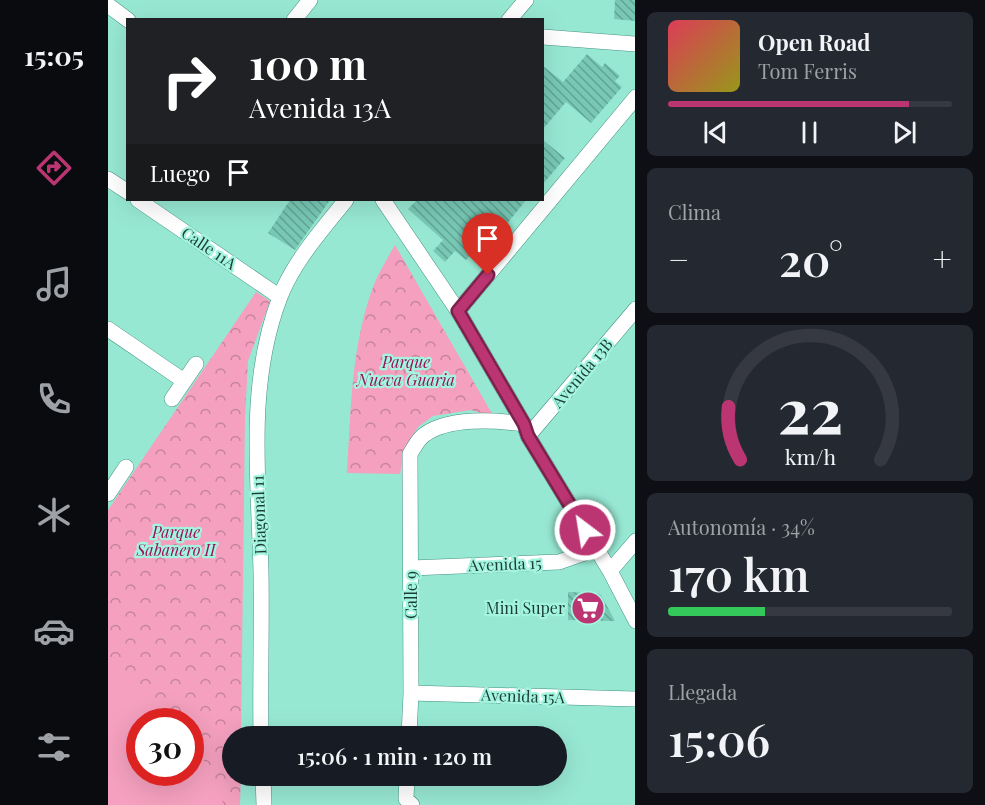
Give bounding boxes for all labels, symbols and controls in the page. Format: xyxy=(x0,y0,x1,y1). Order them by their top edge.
text: Open Road xyxy=(758,27,870,57)
text: 100 m xyxy=(249,35,367,91)
text: 15:05 xyxy=(24,37,84,73)
icon: right xyxy=(150,42,228,120)
text: Tom Ferris xyxy=(758,57,857,84)
text: Avenida 13A xyxy=(249,89,391,125)
icon: previous xyxy=(699,116,732,149)
icon: pause xyxy=(793,116,826,149)
icon: next xyxy=(888,116,921,149)
icon: directions xyxy=(33,147,75,189)
icon: arrive xyxy=(222,156,255,189)
text: Luego xyxy=(150,158,210,188)
text: Clima xyxy=(668,198,721,225)
pin xyxy=(462,213,513,275)
street label: Calle 11A xyxy=(178,222,242,274)
icon: arrive xyxy=(471,222,504,255)
text: 20° xyxy=(779,228,843,288)
text: − xyxy=(668,236,689,280)
text: + xyxy=(933,236,952,280)
icon: music xyxy=(33,263,75,305)
street label: Avenida 13B xyxy=(546,334,617,412)
park label: Parque Nueva Guaria xyxy=(355,351,455,390)
text: 22 xyxy=(777,366,843,450)
icon: phone xyxy=(33,378,75,420)
text: km/h xyxy=(784,442,836,470)
street label: Diagonal 11 xyxy=(247,475,270,555)
icon: climate xyxy=(33,494,75,536)
position arrow xyxy=(553,498,617,562)
text: Autonomía · 34% xyxy=(668,513,815,540)
park label: Parque Sabanero II xyxy=(135,521,217,560)
text: 170 km xyxy=(668,543,809,603)
street label: Avenida 15 xyxy=(467,552,542,575)
street label: Calle 9 xyxy=(400,571,421,619)
supermarket icon: Mini Super xyxy=(570,590,606,626)
place label: Mini Super xyxy=(486,597,565,618)
icon: car xyxy=(33,610,75,652)
text: Llegada xyxy=(668,678,737,705)
street label: Avenida 15A xyxy=(480,684,566,707)
speed limit sign: 30 xyxy=(126,708,204,786)
text: 15:06 xyxy=(668,708,770,768)
icon: filters xyxy=(33,726,75,768)
text: 15:06 · 1 min · 120 m xyxy=(297,741,492,771)

